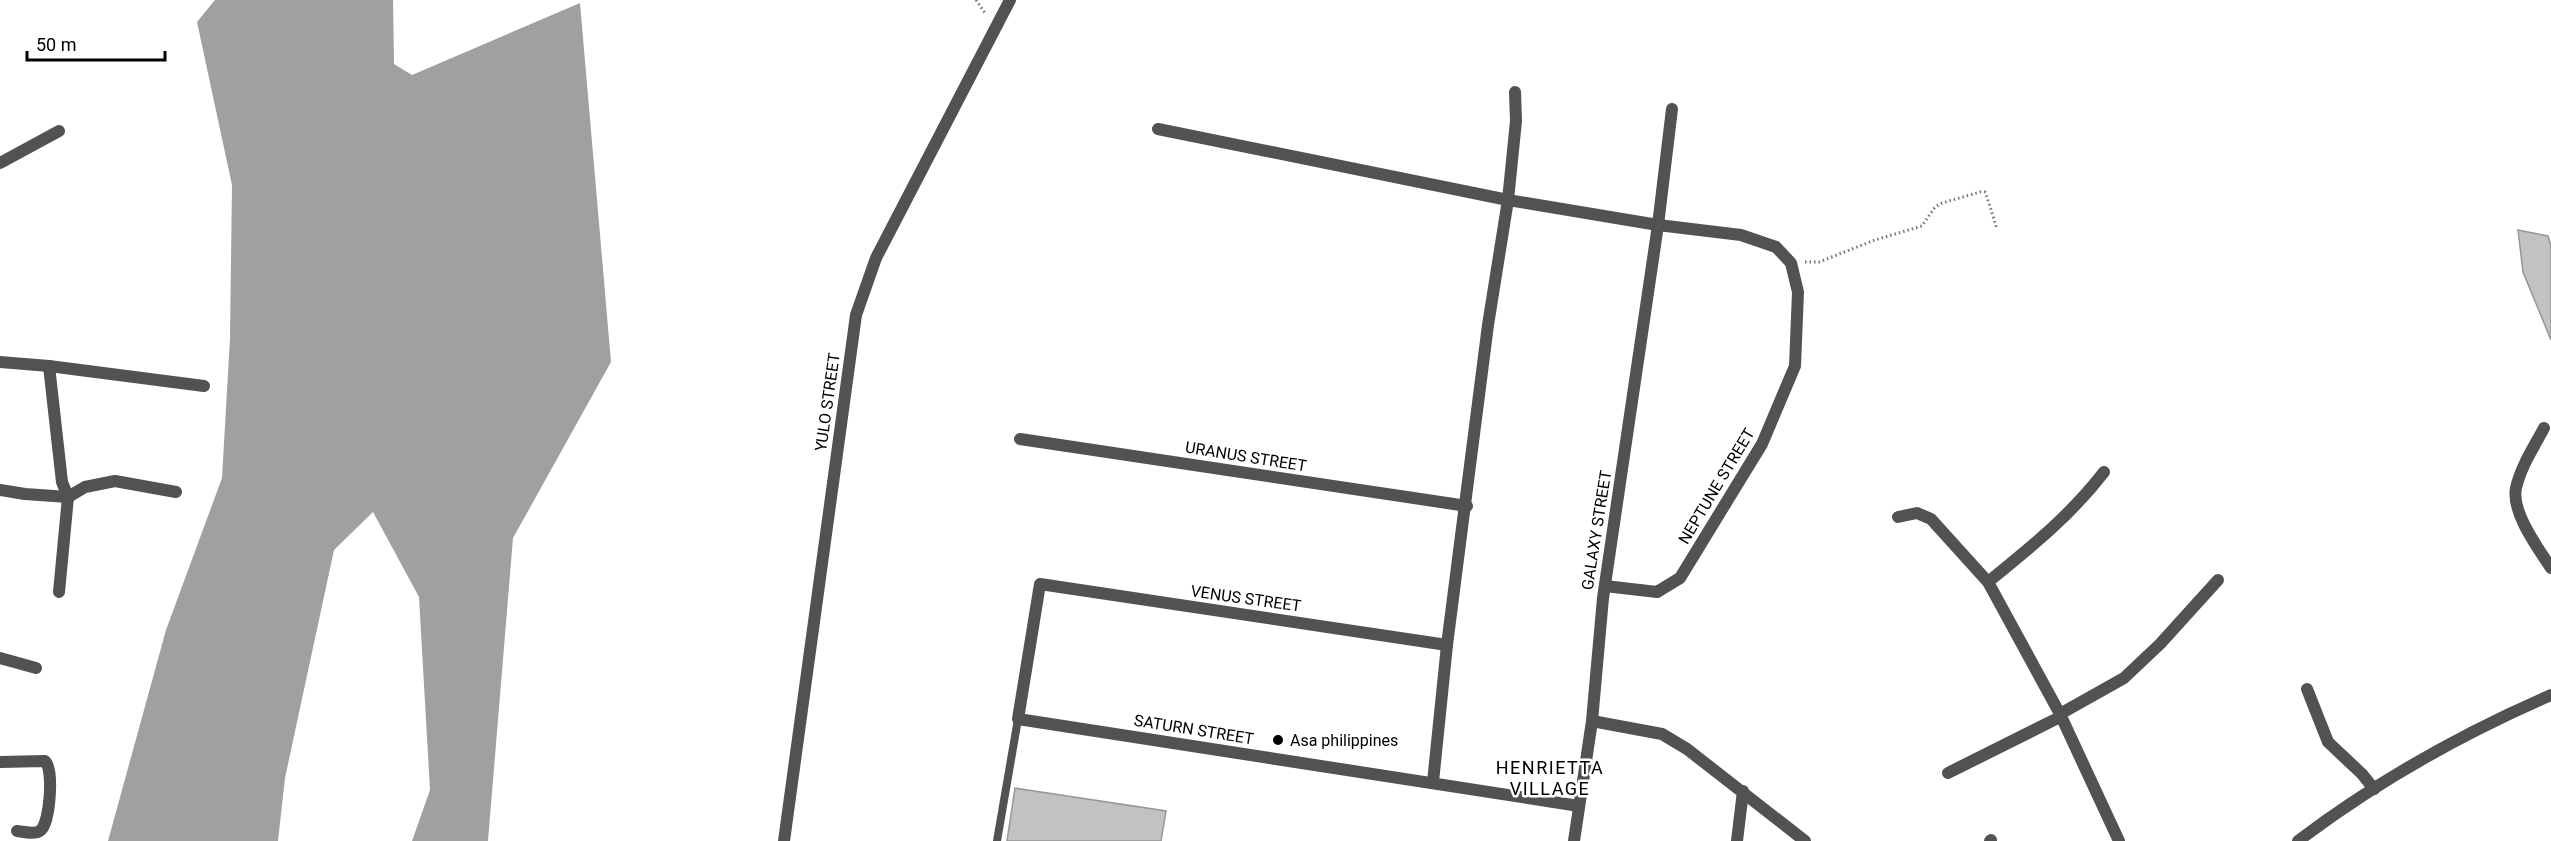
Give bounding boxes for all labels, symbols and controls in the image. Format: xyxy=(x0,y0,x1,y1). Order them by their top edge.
scale bar xyxy=(27,24,165,62)
text: 50 m xyxy=(36,34,76,55)
street label: YULO STREET xyxy=(811,351,844,452)
street label: NEPTUNE STREET xyxy=(1674,424,1759,548)
street label: URANUS STREET xyxy=(1184,438,1308,476)
street label: GALAXY STREET xyxy=(1578,468,1615,591)
street label: VENUS STREET xyxy=(1189,581,1303,616)
street label: SATURN STREET xyxy=(1133,711,1256,748)
place label: Asa philippines xyxy=(1290,731,1398,750)
marker: Asa philippines xyxy=(1271,733,1285,747)
district label: HENRIETTA VILLAGE xyxy=(1496,757,1604,799)

